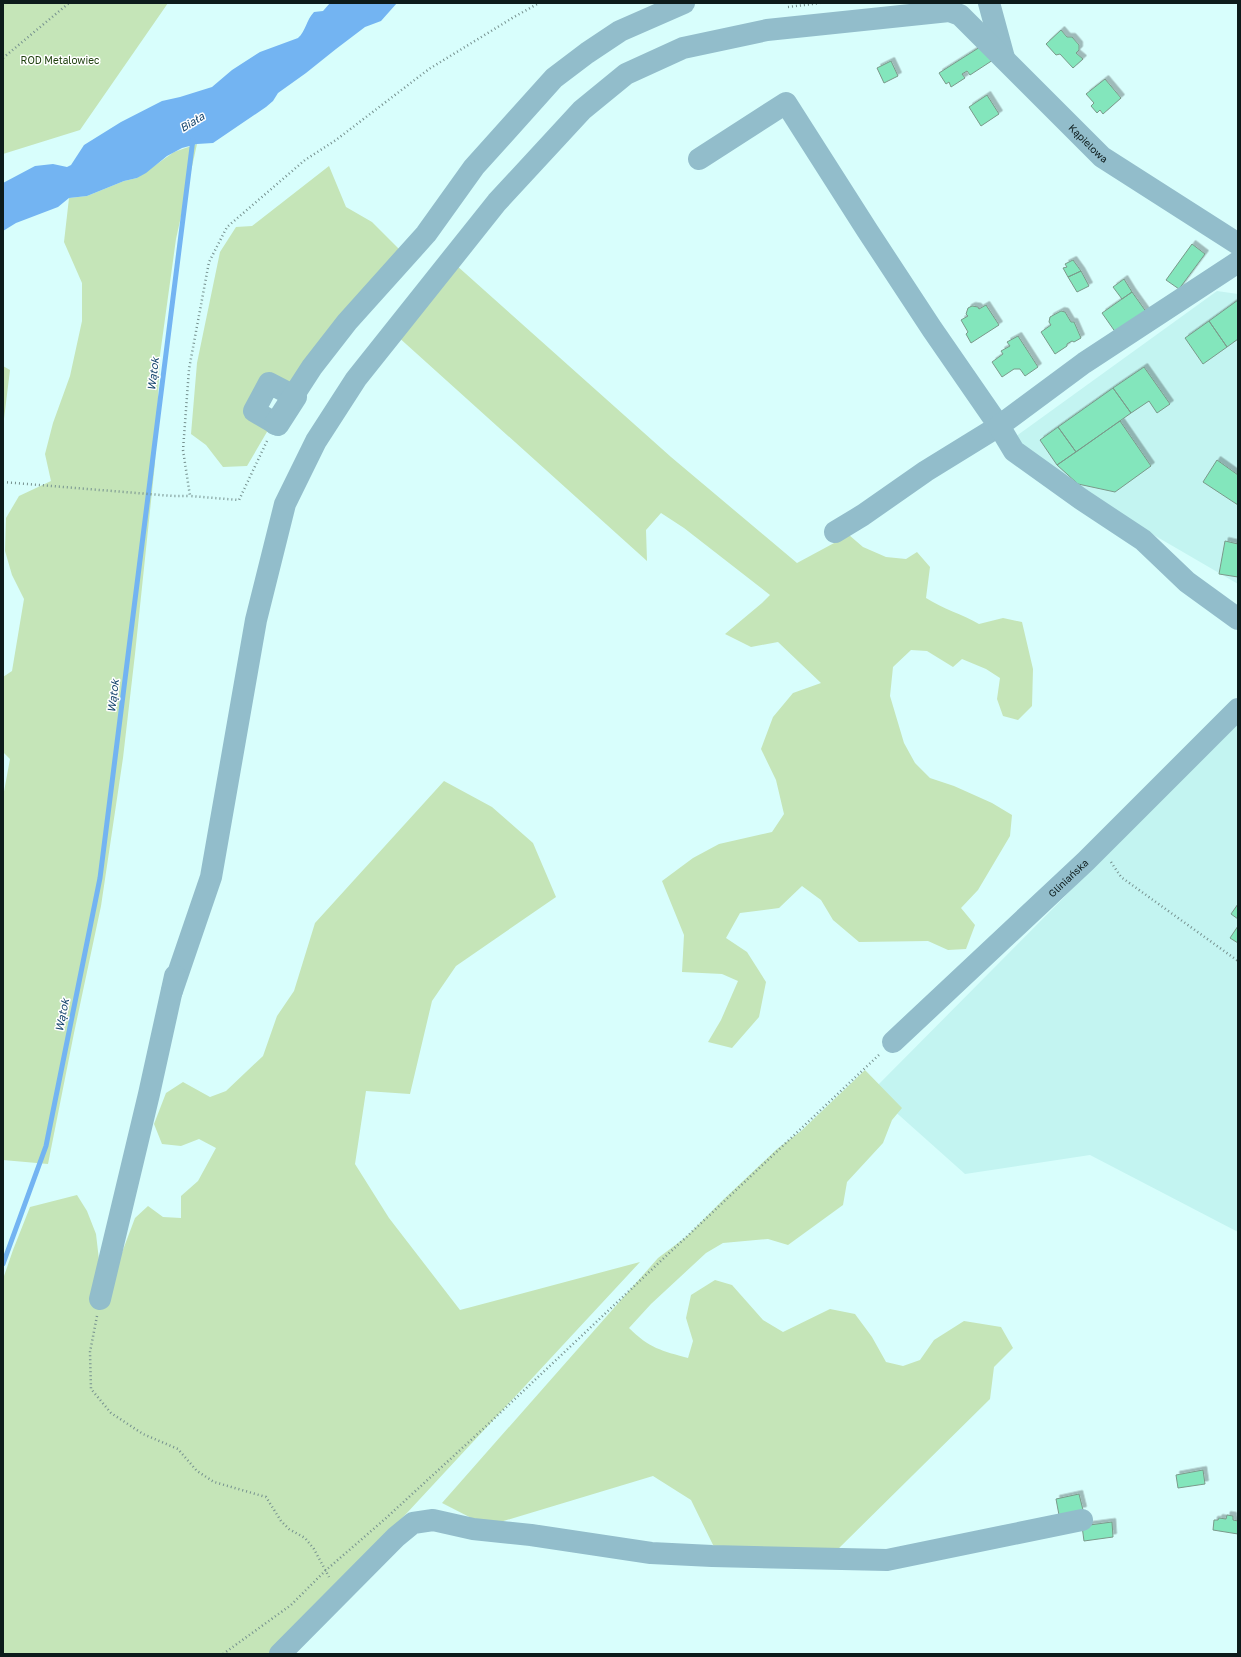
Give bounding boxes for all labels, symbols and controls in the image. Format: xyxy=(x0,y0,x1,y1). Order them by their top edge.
park label: ROD Metalowiec xyxy=(21,54,100,66)
water label: Biała xyxy=(177,109,207,134)
street label: Kąpielowa xyxy=(1066,121,1110,165)
water label: Wątok xyxy=(144,355,162,391)
water label: Wątok xyxy=(104,677,122,713)
street label: Gliniańska xyxy=(1046,856,1090,899)
water label: Wątok xyxy=(52,996,72,1033)

